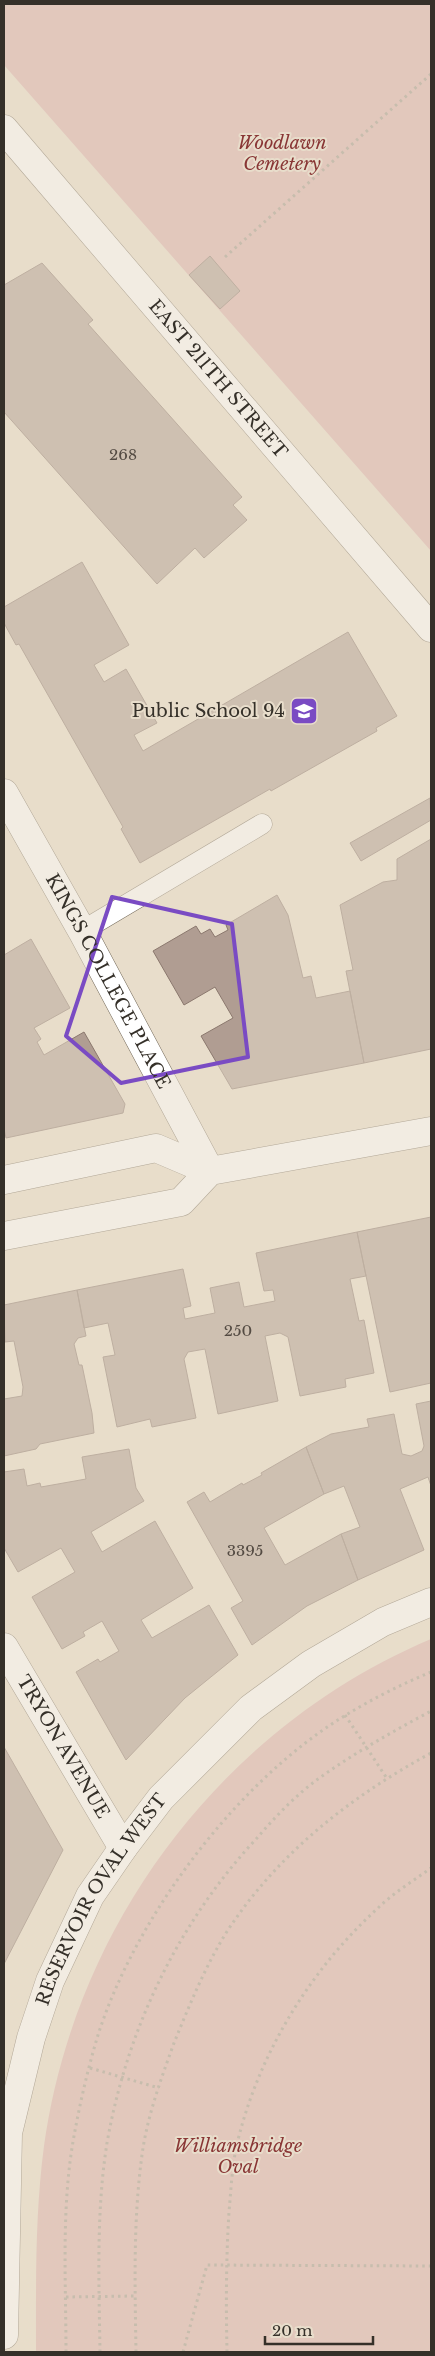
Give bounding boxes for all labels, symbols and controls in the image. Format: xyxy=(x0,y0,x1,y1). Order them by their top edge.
park label: Woodlawn Cemetery xyxy=(238,132,326,175)
street label: EAST 211TH STREET xyxy=(144,295,292,463)
house number: 268 xyxy=(109,445,137,464)
school or university icon: Public School 94 xyxy=(289,696,319,726)
place label: Public School 94 xyxy=(132,700,285,722)
street label: KINGS COLLEGE PLACE xyxy=(41,870,175,1092)
house number: 250 xyxy=(224,1321,252,1340)
house number: 3395 xyxy=(227,1541,263,1560)
street label: TRYON AVENUE xyxy=(12,1671,114,1822)
street label: RESERVOIR OVAL WEST xyxy=(32,1789,171,2008)
park label: Williamsbridge Oval xyxy=(174,2135,302,2178)
scale bar xyxy=(265,2314,372,2346)
text: 20 m xyxy=(272,2321,312,2340)

